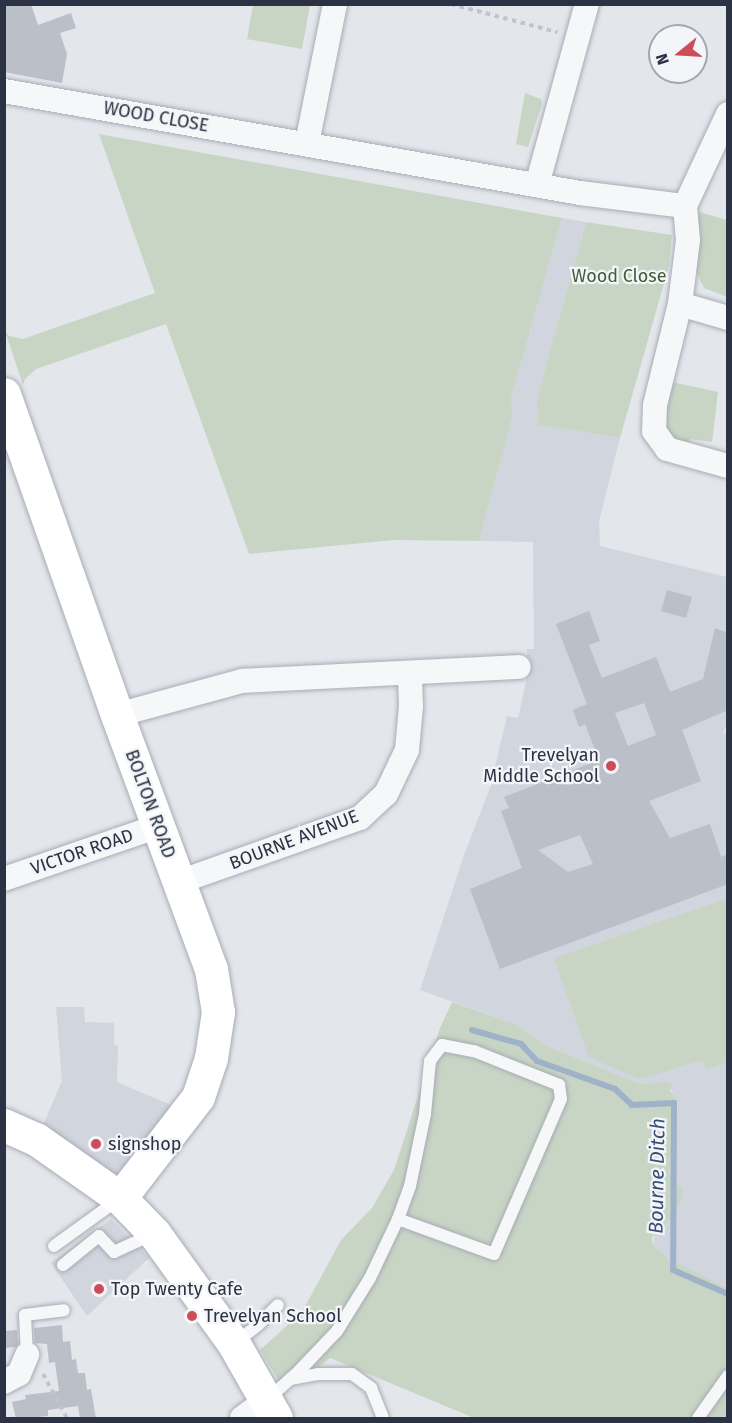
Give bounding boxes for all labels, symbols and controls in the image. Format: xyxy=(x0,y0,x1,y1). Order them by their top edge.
north arrow xyxy=(648,24,708,84)
text: N xyxy=(652,51,673,67)
street label: WOOD CLOSE xyxy=(102,97,210,137)
park label: Wood Close xyxy=(571,265,667,287)
place label: Trevelyan Middle School xyxy=(483,745,599,788)
street label: BOLTON ROAD xyxy=(120,747,180,861)
marker: Trevelyan Middle School xyxy=(604,759,618,773)
street label: BOURNE AVENUE xyxy=(226,805,362,875)
street label: VICTOR ROAD xyxy=(28,824,136,880)
water label: Bourne Ditch xyxy=(644,1118,670,1234)
place label: signshop xyxy=(108,1133,182,1155)
marker: signshop xyxy=(89,1137,103,1151)
place label: Top Twenty Cafe xyxy=(111,1278,243,1300)
marker: Top Twenty Cafe xyxy=(92,1282,106,1296)
place label: Trevelyan School xyxy=(204,1305,342,1327)
marker: Trevelyan School xyxy=(185,1309,199,1323)

